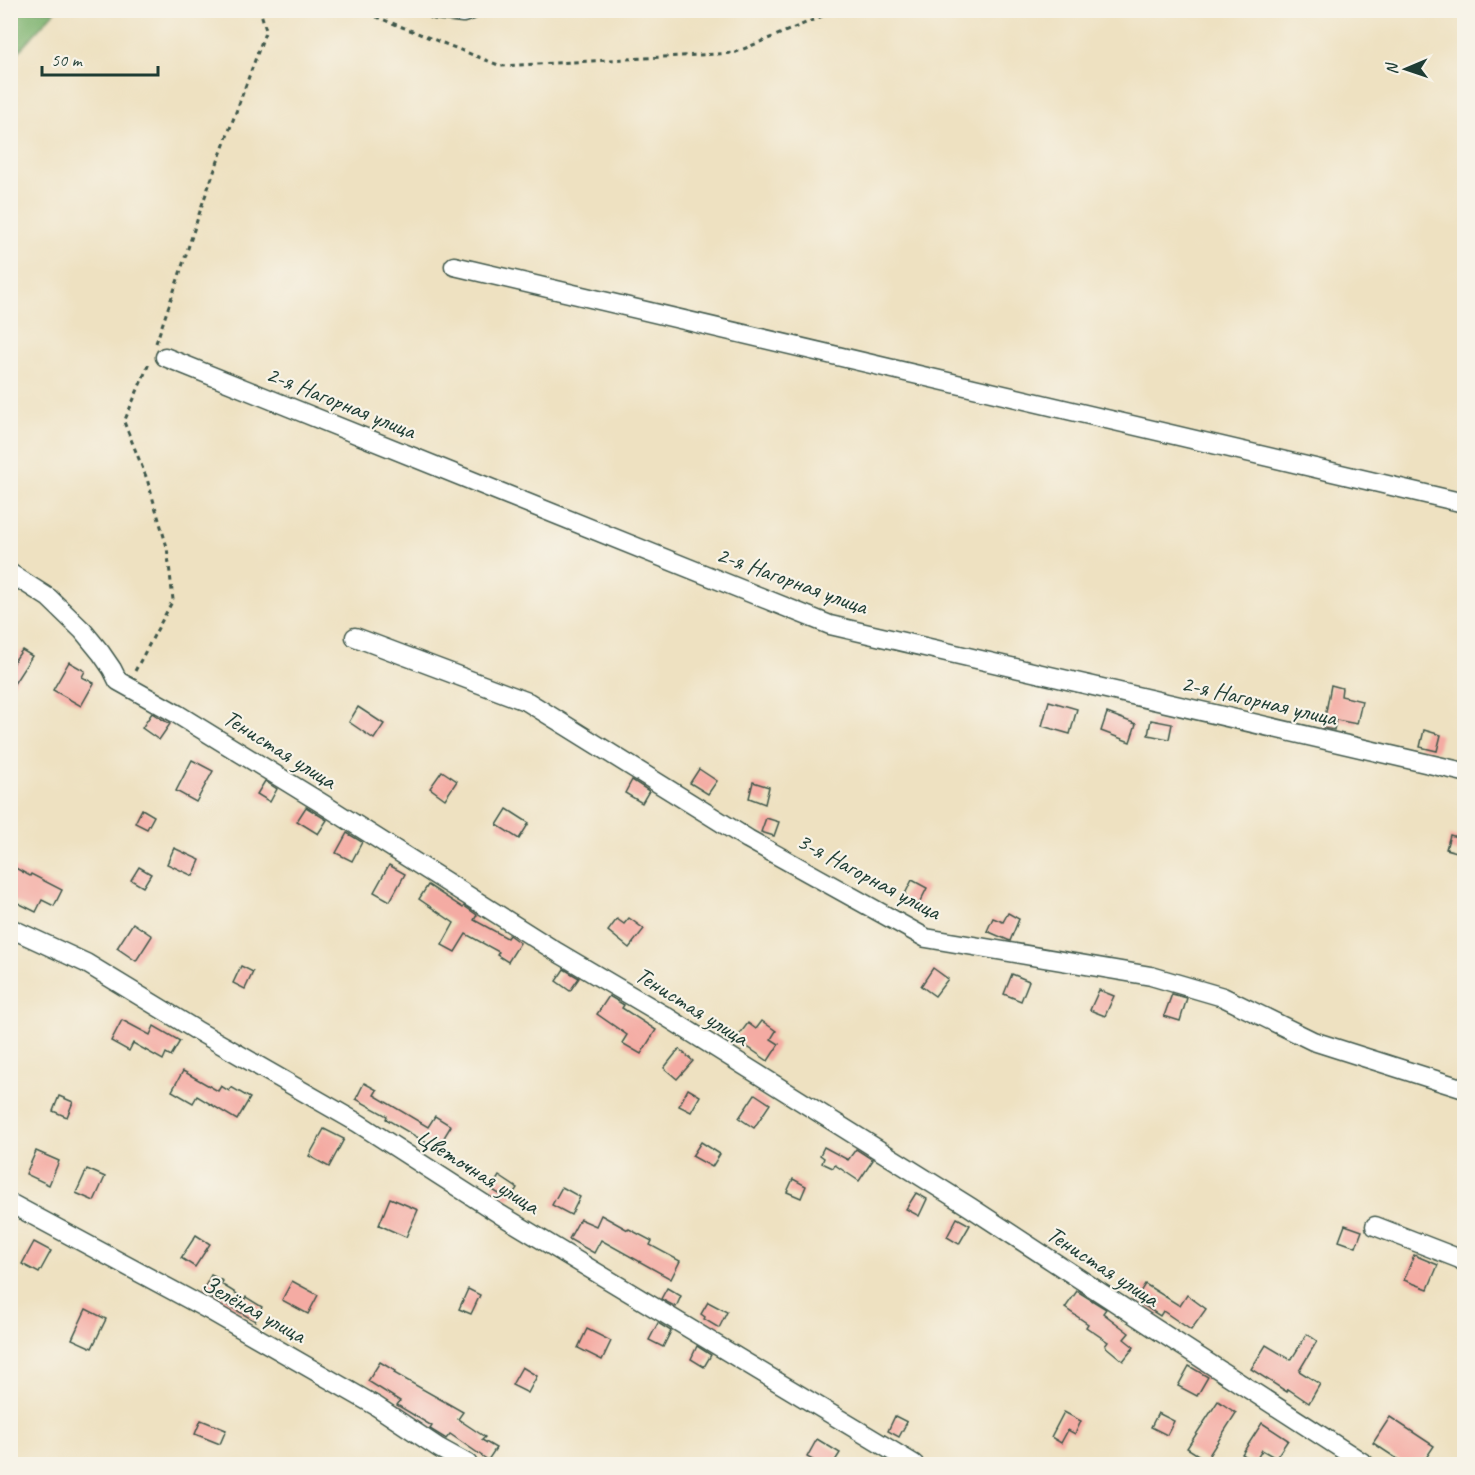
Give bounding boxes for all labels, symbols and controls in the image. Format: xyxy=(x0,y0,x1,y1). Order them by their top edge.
scale bar xyxy=(42,39,158,77)
north arrow xyxy=(1376,39,1436,99)
text: 50 m xyxy=(51,49,84,71)
text: N xyxy=(1382,61,1402,75)
street label: 2-я Нагорная улица xyxy=(262,358,421,446)
street label: 2-я Нагорная улица xyxy=(712,539,873,622)
street label: 2-я Нагорная улица xyxy=(1178,668,1341,733)
street label: Тенистая улица xyxy=(218,702,343,796)
street label: 3-я Нагорная улица xyxy=(792,826,947,927)
street label: Тенистая улица xyxy=(630,959,755,1053)
street label: Цветочная улица xyxy=(411,1121,546,1221)
street label: Тенистая улица xyxy=(1041,1219,1166,1314)
street label: Зелёная улица xyxy=(197,1268,312,1350)

